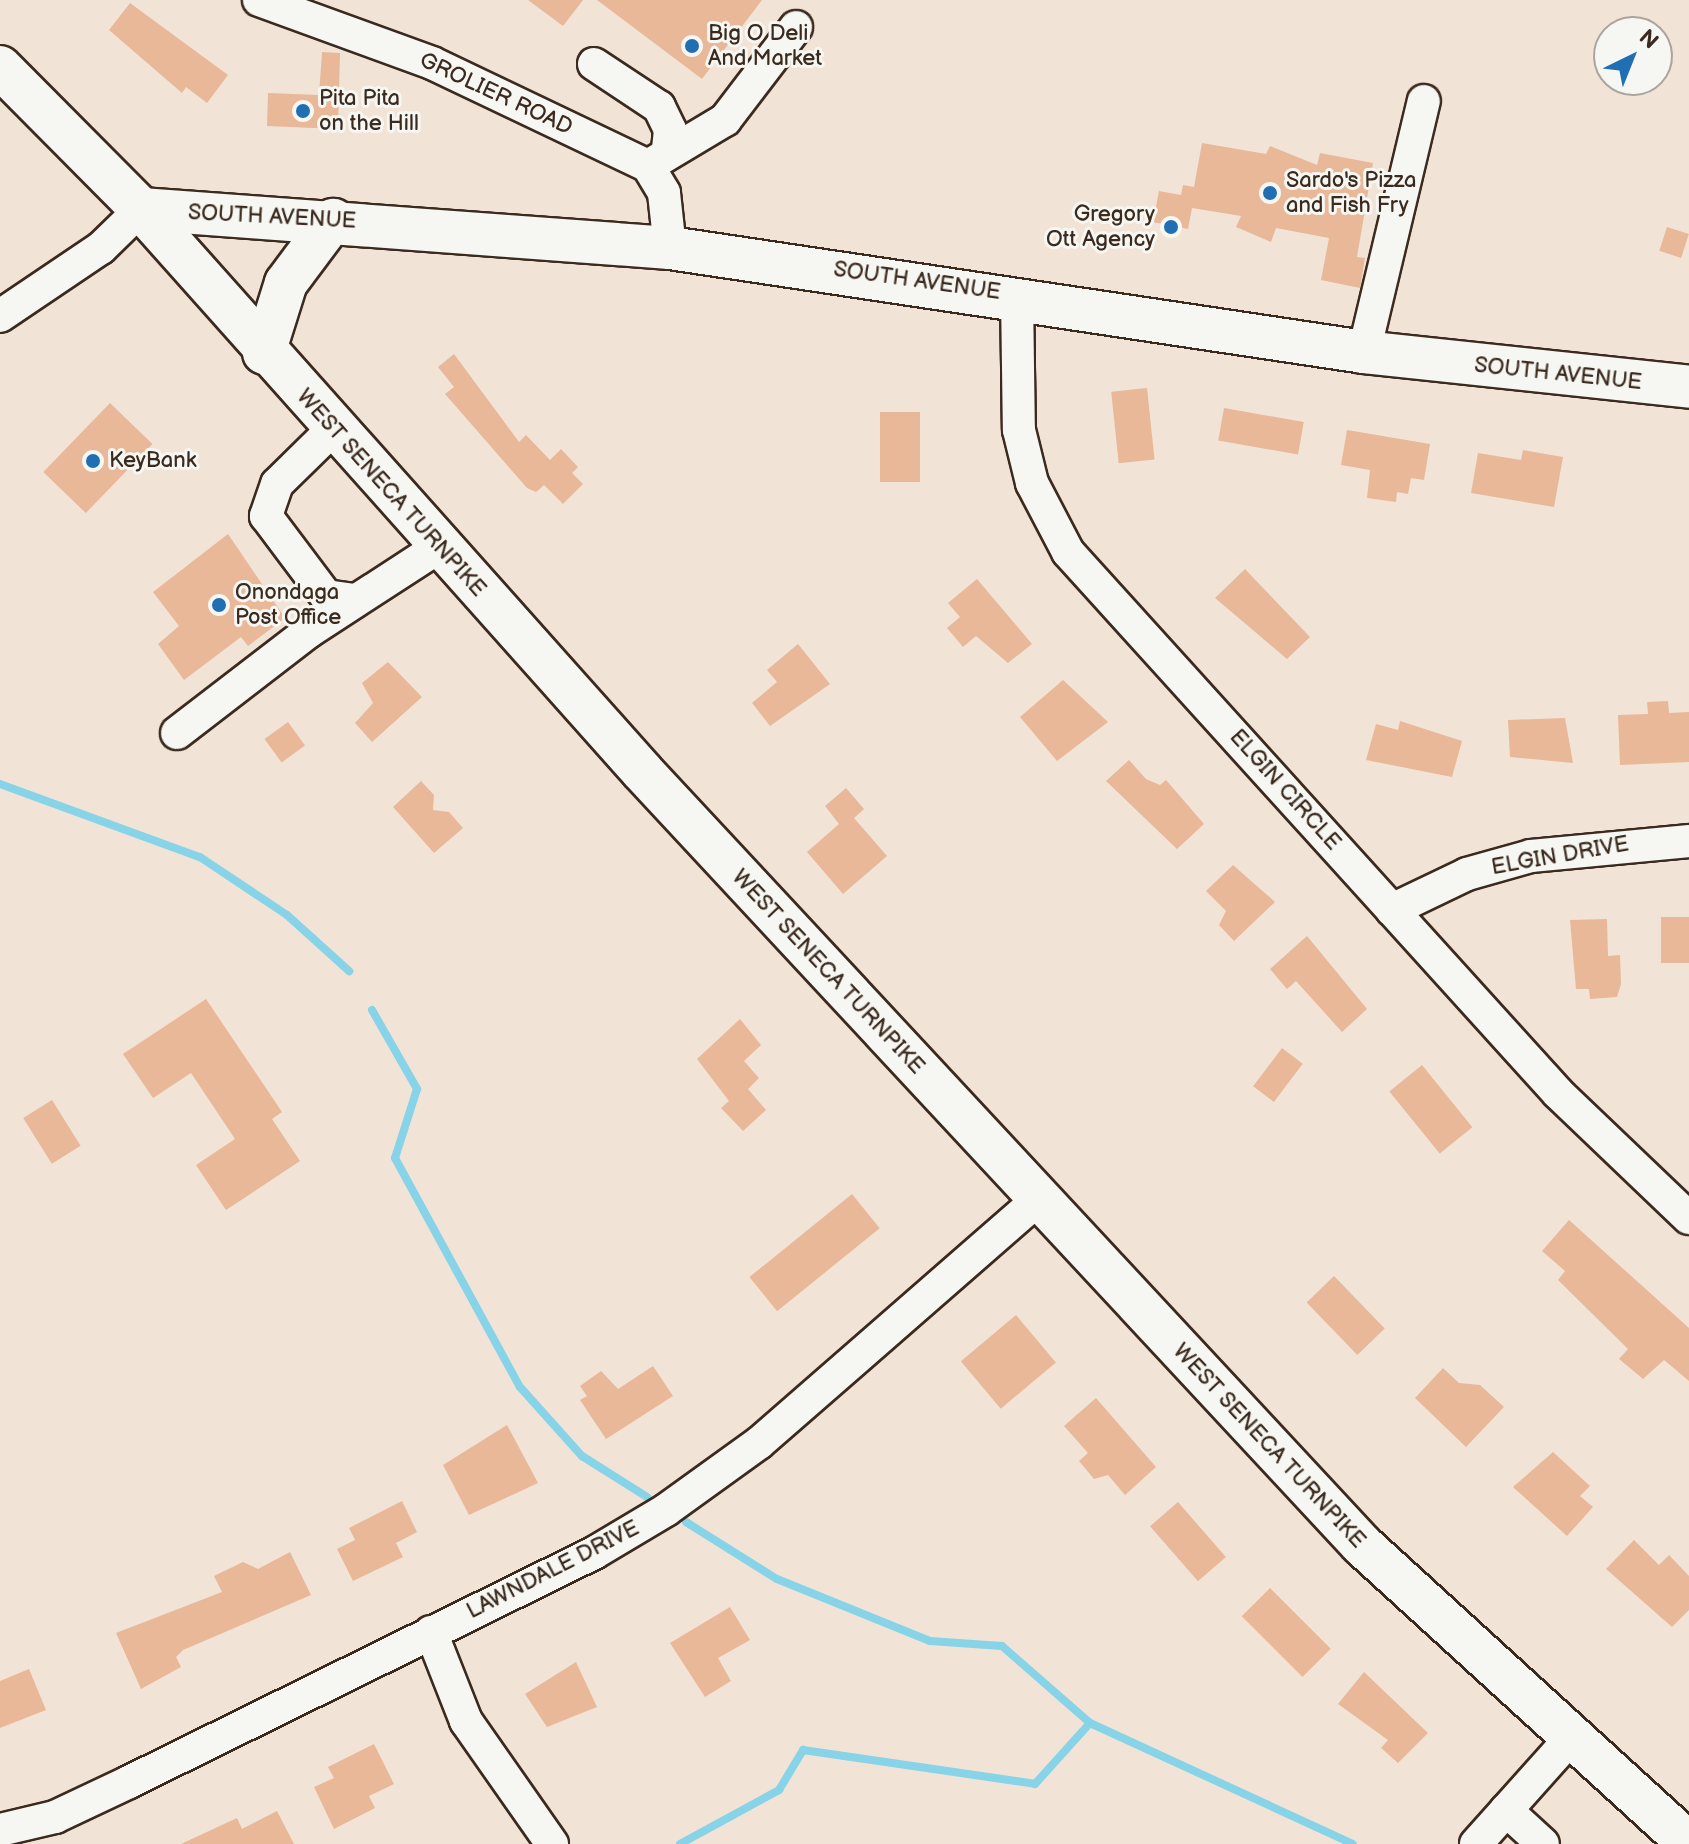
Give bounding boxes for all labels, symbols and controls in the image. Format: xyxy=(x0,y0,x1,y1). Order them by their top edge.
north arrow xyxy=(1593,16,1673,96)
place label: Big O Deli And Market xyxy=(708,20,822,72)
text: N xyxy=(1633,24,1664,55)
marker: Big O Deli And Market xyxy=(683,37,701,55)
street label: GROLIER ROAD xyxy=(415,47,577,141)
place label: Pita Pita on the Hill xyxy=(319,85,419,136)
marker: Pita Pita on the Hill xyxy=(294,102,312,120)
place label: Sardo's Pizza and Fish Fry xyxy=(1286,167,1417,218)
marker: Sardo's Pizza and Fish Fry xyxy=(1261,184,1279,202)
street label: SOUTH AVENUE xyxy=(187,199,357,235)
place label: Gregory Ott Agency xyxy=(1046,201,1155,252)
marker: Gregory Ott Agency xyxy=(1162,218,1180,236)
street label: SOUTH AVENUE xyxy=(832,256,1002,306)
street label: SOUTH AVENUE xyxy=(1473,352,1643,396)
street label: WEST SENECA TURNPIKE xyxy=(291,383,491,603)
place label: KeyBank xyxy=(109,448,196,474)
marker: KeyBank xyxy=(84,452,102,470)
place label: Onondaga Post Office xyxy=(235,579,341,630)
marker: Onondaga Post Office xyxy=(210,596,228,614)
street label: ELGIN CIRCLE xyxy=(1224,724,1346,856)
street label: ELGIN DRIVE xyxy=(1489,831,1631,881)
street label: WEST SENECA TURNPIKE xyxy=(726,864,930,1080)
street label: WEST SENECA TURNPIKE xyxy=(1167,1338,1371,1554)
street label: LAWNDALE DRIVE xyxy=(462,1515,644,1625)

